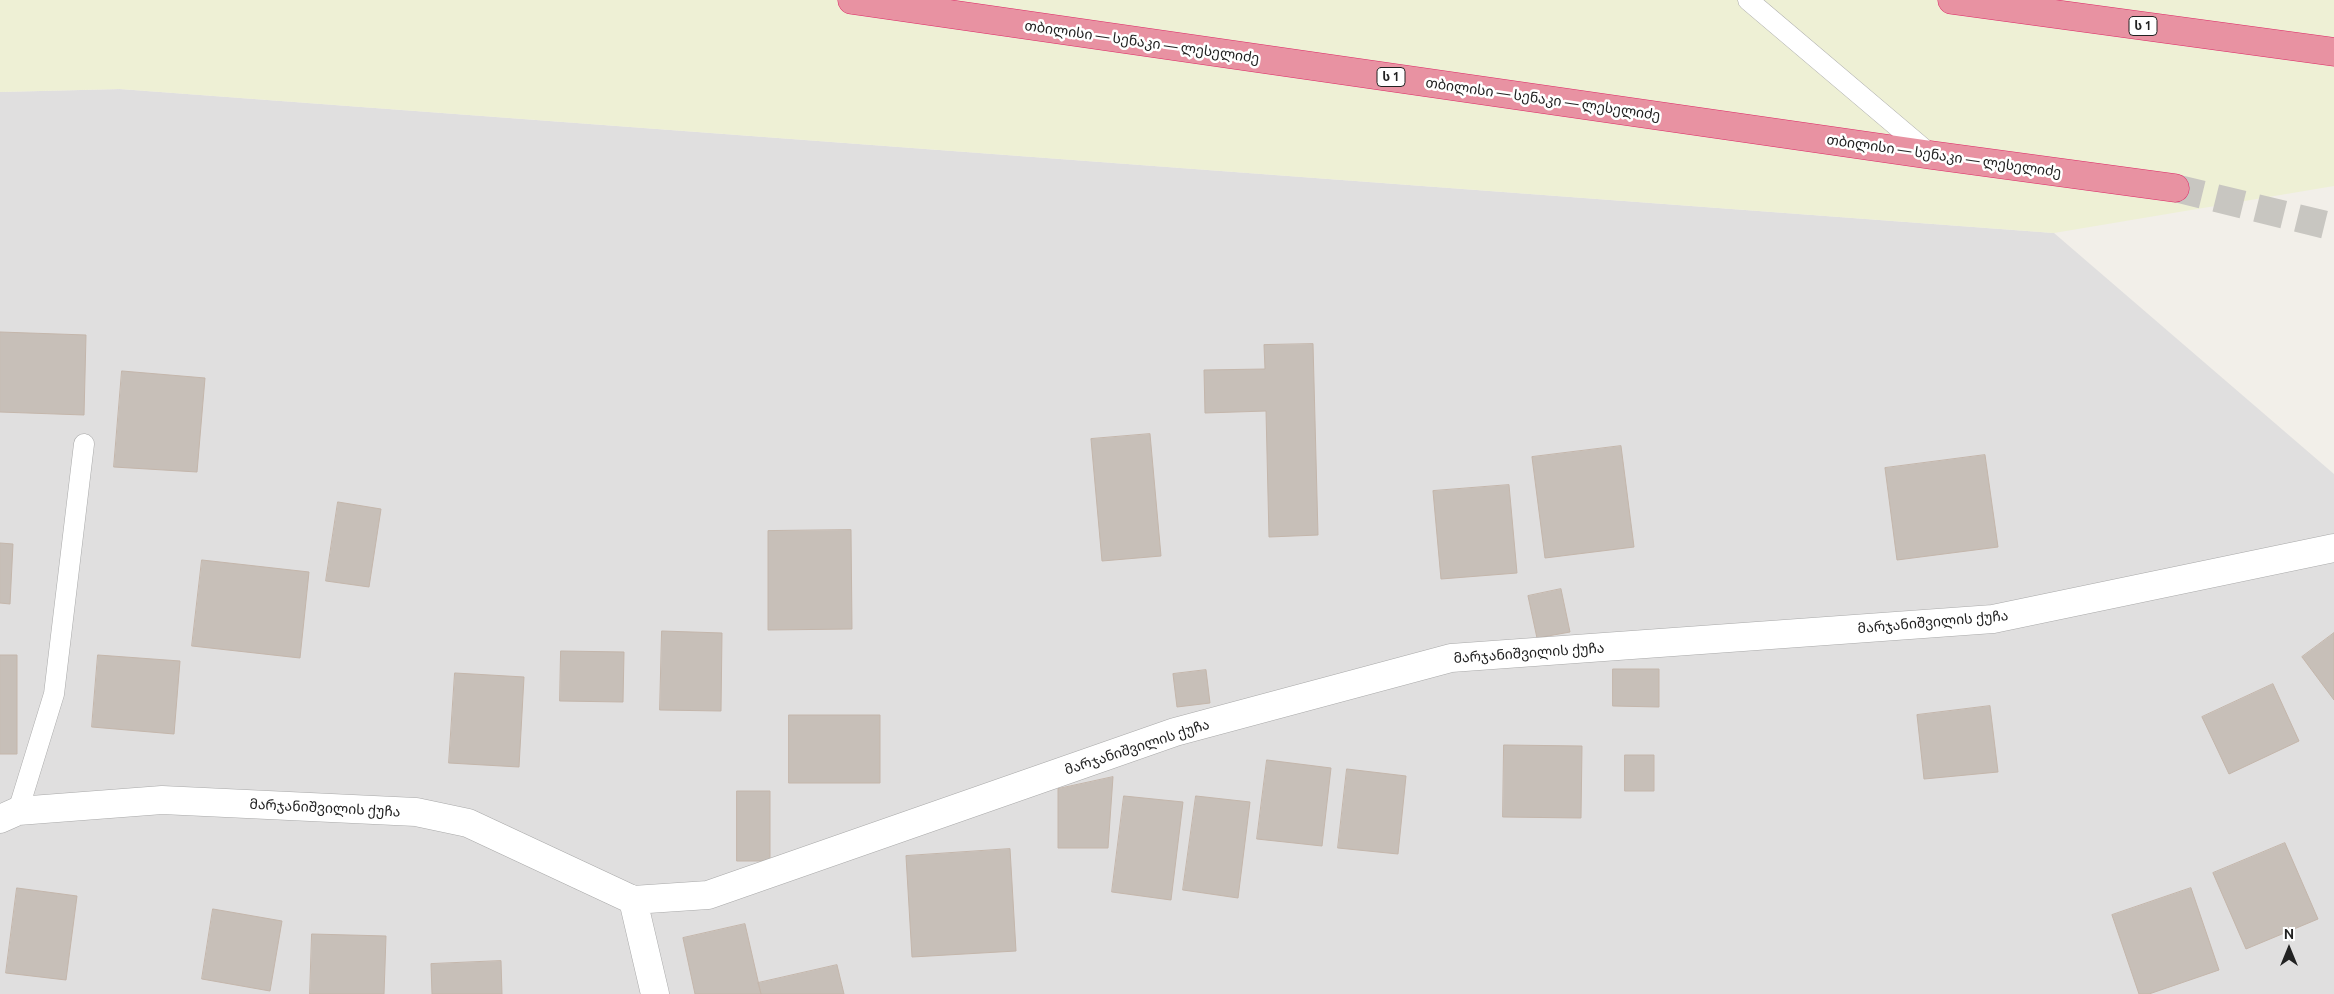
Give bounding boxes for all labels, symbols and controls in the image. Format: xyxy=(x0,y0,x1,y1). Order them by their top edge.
road number: ს 1 xyxy=(2129,16,2157,36)
street label: თბილისი — სენაკი — ლესელიძე xyxy=(1023,17,1261,67)
road number: ს 1 xyxy=(1377,68,1405,86)
street label: თბილისი — სენაკი — ლესელიძე xyxy=(1424,74,1662,124)
street label: თბილისი — სენაკი — ლესელიძე xyxy=(1825,131,2063,181)
street label: მარჯანიშვილის ქუჩა xyxy=(1857,607,2009,637)
street label: მარჯანიშვილის ქუჩა xyxy=(1453,639,1605,667)
street label: მარჯანიშვილის ქუჩა xyxy=(1062,716,1212,778)
street label: მარჯანიშვილის ქუჩა xyxy=(249,796,401,820)
north arrow xyxy=(2264,924,2314,974)
text: N xyxy=(2284,926,2294,942)

